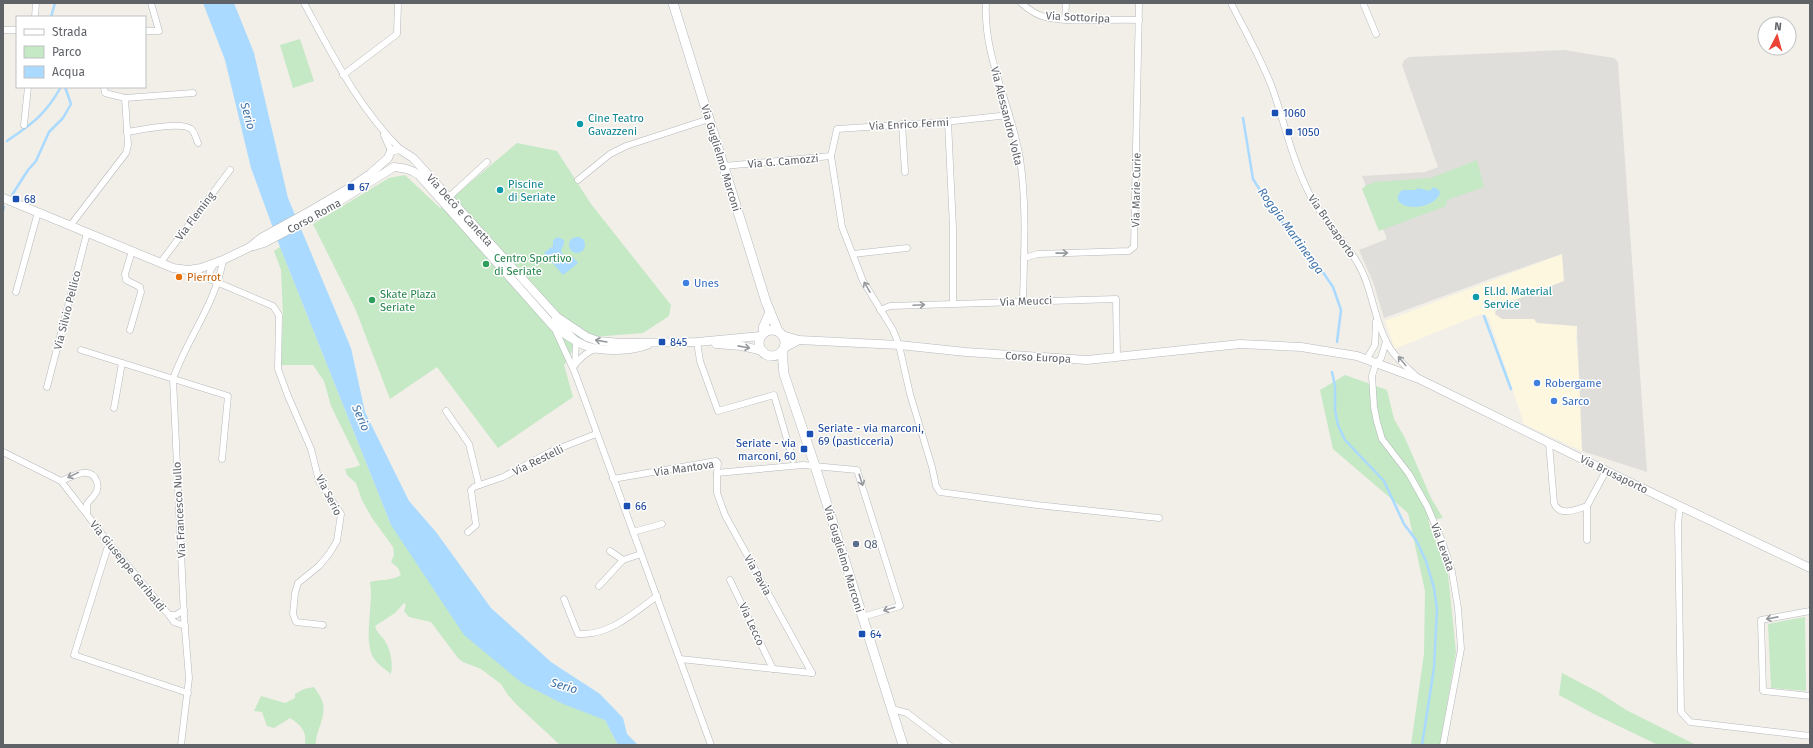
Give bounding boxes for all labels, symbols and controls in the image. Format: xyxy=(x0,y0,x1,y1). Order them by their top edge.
street label: Via Sottoripa xyxy=(1045,9,1111,26)
legend xyxy=(16,16,146,88)
north arrow xyxy=(1757,16,1797,56)
text: N xyxy=(1774,20,1782,33)
text: Strada xyxy=(52,25,87,39)
text: Parco xyxy=(52,45,82,59)
text: Acqua xyxy=(52,65,85,79)
street label: Via Alessandro Volta xyxy=(988,65,1025,167)
water label: Serio xyxy=(237,100,259,131)
street label: Via Guglielmo Marconi xyxy=(698,103,743,213)
place label: 1060 xyxy=(1283,107,1306,120)
marker: 1060 xyxy=(1270,108,1280,118)
place label: Cine Teatro Gavazzeni xyxy=(588,112,644,138)
street label: Via Enrico Fermi xyxy=(869,116,949,133)
marker: Cine Teatro Gavazzeni xyxy=(575,119,585,129)
place label: 1050 xyxy=(1297,126,1320,139)
marker: 1050 xyxy=(1284,127,1294,137)
street label: Via G. Camozzi xyxy=(747,152,819,171)
street label: Via Marie Curie xyxy=(1129,153,1144,227)
street label: Via Decò e Canetta xyxy=(424,171,496,249)
place label: Piscine di Seriate xyxy=(508,178,556,204)
place label: 67 xyxy=(359,181,370,194)
marker: 67 xyxy=(346,182,356,192)
marker: Piscine di Seriate xyxy=(495,185,505,195)
water label: Roggia Martinenga xyxy=(1255,185,1327,277)
street label: Via Fleming xyxy=(173,189,218,243)
street label: Via Brusaporto xyxy=(1305,192,1358,260)
place label: 68 xyxy=(24,193,36,206)
marker: 68 xyxy=(11,194,21,204)
street label: Corso Roma xyxy=(285,196,343,236)
one-way arrow xyxy=(1055,249,1068,257)
place label: Centro Sportivo di Seriate xyxy=(494,252,572,278)
marker: Centro Sportivo di Seriate xyxy=(481,259,491,269)
street label: Via Silvio Pellico xyxy=(51,269,84,351)
place label: Pierrot xyxy=(187,271,221,284)
marker: Pierrot xyxy=(174,272,184,282)
place label: Unes xyxy=(694,277,719,290)
marker: Unes xyxy=(681,278,691,288)
one-way arrow xyxy=(862,281,870,293)
place label: El.Id. Material Service xyxy=(1484,285,1552,311)
place label: Skate Plaza Seriate xyxy=(380,288,436,314)
marker: El.Id. Material Service xyxy=(1471,292,1481,302)
street label: Via Meucci xyxy=(1000,294,1052,309)
marker: Skate Plaza Seriate xyxy=(367,295,377,305)
one-way arrow xyxy=(912,301,925,309)
one-way arrow xyxy=(595,336,608,344)
place label: 845 xyxy=(670,336,688,349)
marker: 845 xyxy=(657,337,667,347)
one-way arrow xyxy=(737,343,750,351)
street label: Corso Europa xyxy=(1005,349,1071,366)
one-way arrow xyxy=(1397,356,1406,366)
place label: Robergame xyxy=(1545,377,1601,390)
marker: Robergame xyxy=(1532,378,1542,388)
place label: Sarco xyxy=(1562,395,1589,408)
marker: Sarco xyxy=(1549,396,1559,406)
water label: Serio xyxy=(349,402,373,433)
place label: Seriate - via marconi, 69 (pasticceria) xyxy=(818,422,924,448)
marker: Seriate - via marconi, 69 (pasticceria) xyxy=(805,429,815,439)
place label: Seriate - via marconi, 60 xyxy=(736,437,796,463)
street label: Via Restelli xyxy=(511,443,566,478)
marker: Seriate - via marconi, 60 xyxy=(799,444,809,454)
street label: Via Brusaporto xyxy=(1578,452,1650,496)
street label: Via Mantova xyxy=(653,458,715,479)
street label: Via Francesco Nullo xyxy=(170,461,189,559)
one-way arrow xyxy=(68,472,80,479)
street label: Via Serio xyxy=(313,473,344,518)
one-way arrow xyxy=(857,474,865,486)
place label: 66 xyxy=(635,500,647,513)
marker: 66 xyxy=(622,501,632,511)
street label: Via Guglielmo Marconi xyxy=(821,504,866,614)
street label: Via Giuseppe Garibaldi xyxy=(87,518,168,614)
street label: Via Levata xyxy=(1428,521,1457,573)
place label: Q8 xyxy=(864,538,878,551)
marker: Q8 xyxy=(851,539,861,549)
street label: Via Pavia xyxy=(741,553,774,598)
street label: Via Lecco xyxy=(736,601,767,648)
one-way arrow xyxy=(883,606,896,613)
one-way arrow xyxy=(1766,615,1779,623)
place label: 64 xyxy=(870,628,882,641)
marker: 64 xyxy=(857,629,867,639)
water label: Serio xyxy=(548,675,579,697)

